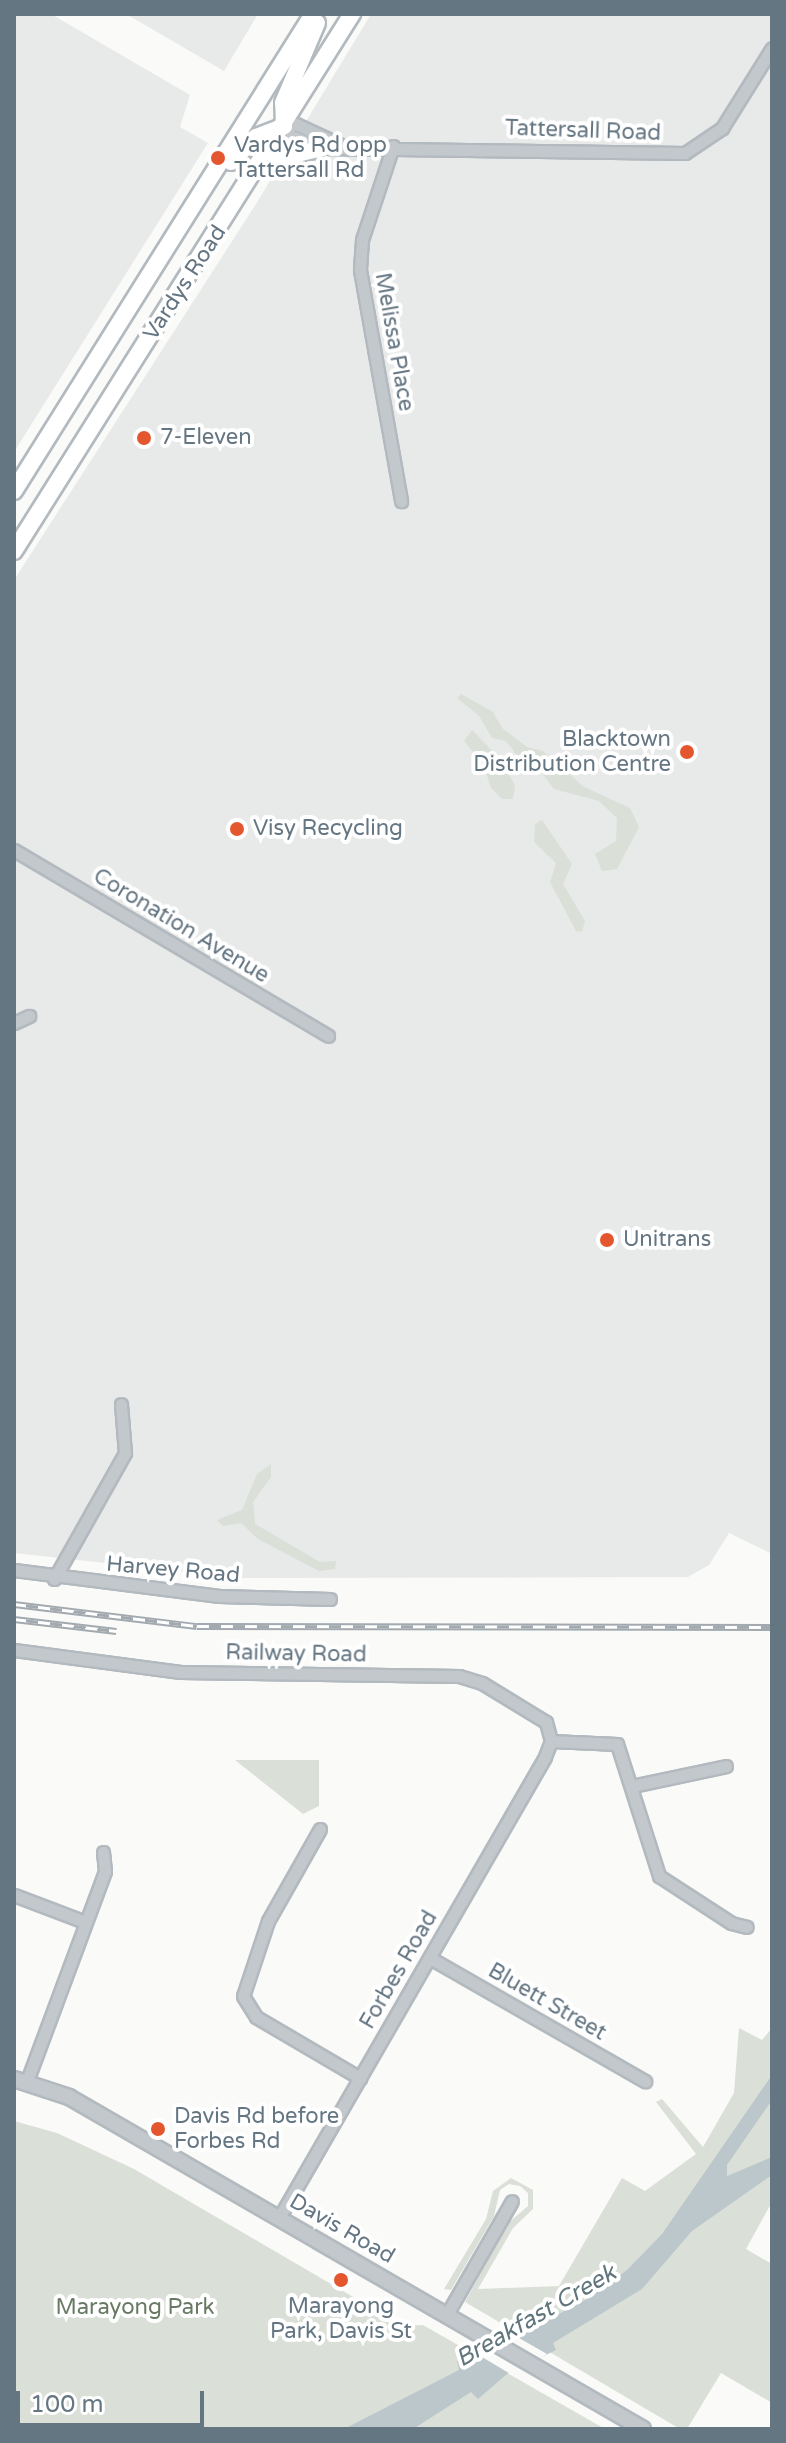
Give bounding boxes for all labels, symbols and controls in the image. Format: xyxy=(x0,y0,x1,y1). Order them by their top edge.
street label: Tattersall Road xyxy=(505,115,661,147)
place label: Vardys Rd opp Tattersall Rd xyxy=(234,132,387,184)
marker: Vardys Rd opp Tattersall Rd xyxy=(209,149,227,167)
street label: Vardys Road xyxy=(138,221,232,345)
street label: Melissa Place xyxy=(369,271,419,413)
place label: 7-Eleven xyxy=(160,425,252,451)
marker: 7-Eleven xyxy=(135,429,153,447)
place label: Blacktown Distribution Centre xyxy=(473,726,671,778)
marker: Blacktown Distribution Centre xyxy=(678,743,696,761)
place label: Visy Recycling xyxy=(253,816,403,842)
marker: Visy Recycling xyxy=(228,820,246,838)
street label: Coronation Avenue xyxy=(88,863,274,989)
place label: Unitrans xyxy=(623,1227,711,1253)
marker: Unitrans xyxy=(598,1231,616,1249)
street label: Harvey Road xyxy=(105,1551,241,1589)
street label: Railway Road xyxy=(225,1640,367,1668)
street label: Forbes Road xyxy=(355,1906,443,2034)
street label: Bluett Street xyxy=(483,1958,611,2046)
place label: Davis Rd before Forbes Rd xyxy=(174,2103,339,2154)
marker: Davis Rd before Forbes Rd xyxy=(149,2120,167,2138)
street label: Davis Road xyxy=(285,2188,399,2270)
water label: Breakfast Creek xyxy=(451,2258,621,2374)
marker: Marayong Park, Davis St xyxy=(332,2271,350,2289)
place label: Marayong Park, Davis St xyxy=(270,2293,412,2344)
park label: Marayong Park xyxy=(55,2295,215,2321)
scale bar xyxy=(20,2375,208,2425)
text: 100 m xyxy=(30,2390,104,2419)

